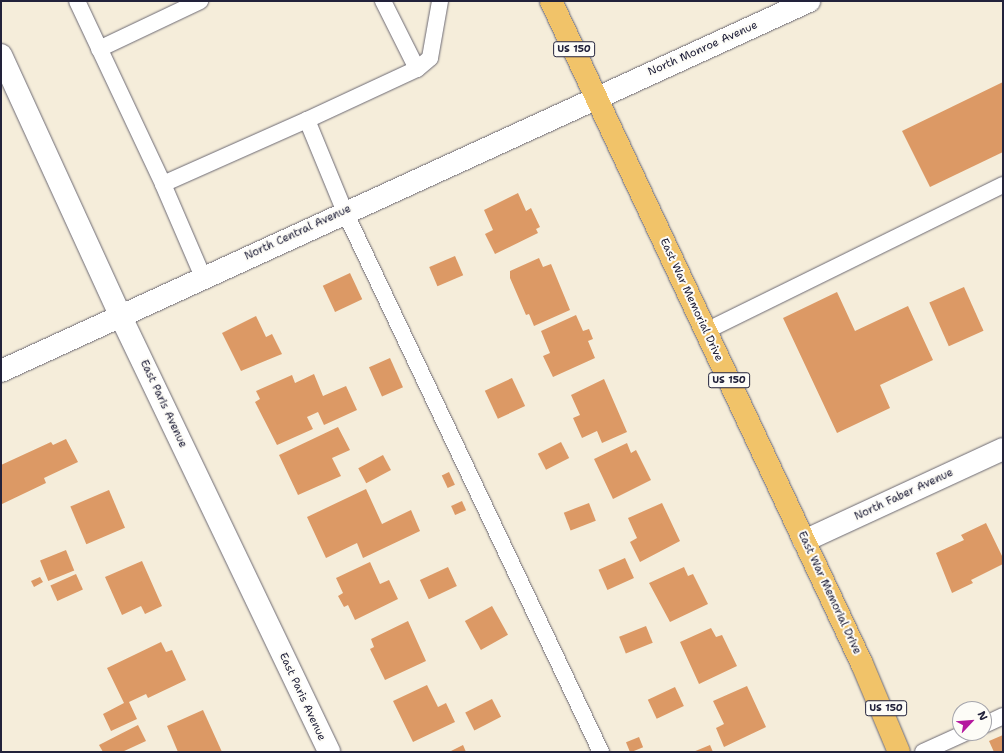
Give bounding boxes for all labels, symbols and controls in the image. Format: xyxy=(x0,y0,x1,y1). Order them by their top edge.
street label: North Monroe Avenue xyxy=(646,19,760,79)
road number: US 150 xyxy=(553,41,595,57)
street label: North Central Avenue xyxy=(243,203,353,263)
street label: East War Memorial Drive xyxy=(657,236,725,364)
street label: East Paris Avenue xyxy=(137,358,189,450)
road number: US 150 xyxy=(708,372,750,388)
street label: North Faber Avenue xyxy=(852,466,956,524)
street label: East War Memorial Drive xyxy=(795,529,863,657)
street label: East Paris Avenue xyxy=(276,651,328,743)
road number: US 150 xyxy=(865,700,907,716)
north arrow xyxy=(952,701,992,741)
text: N xyxy=(974,709,991,723)

